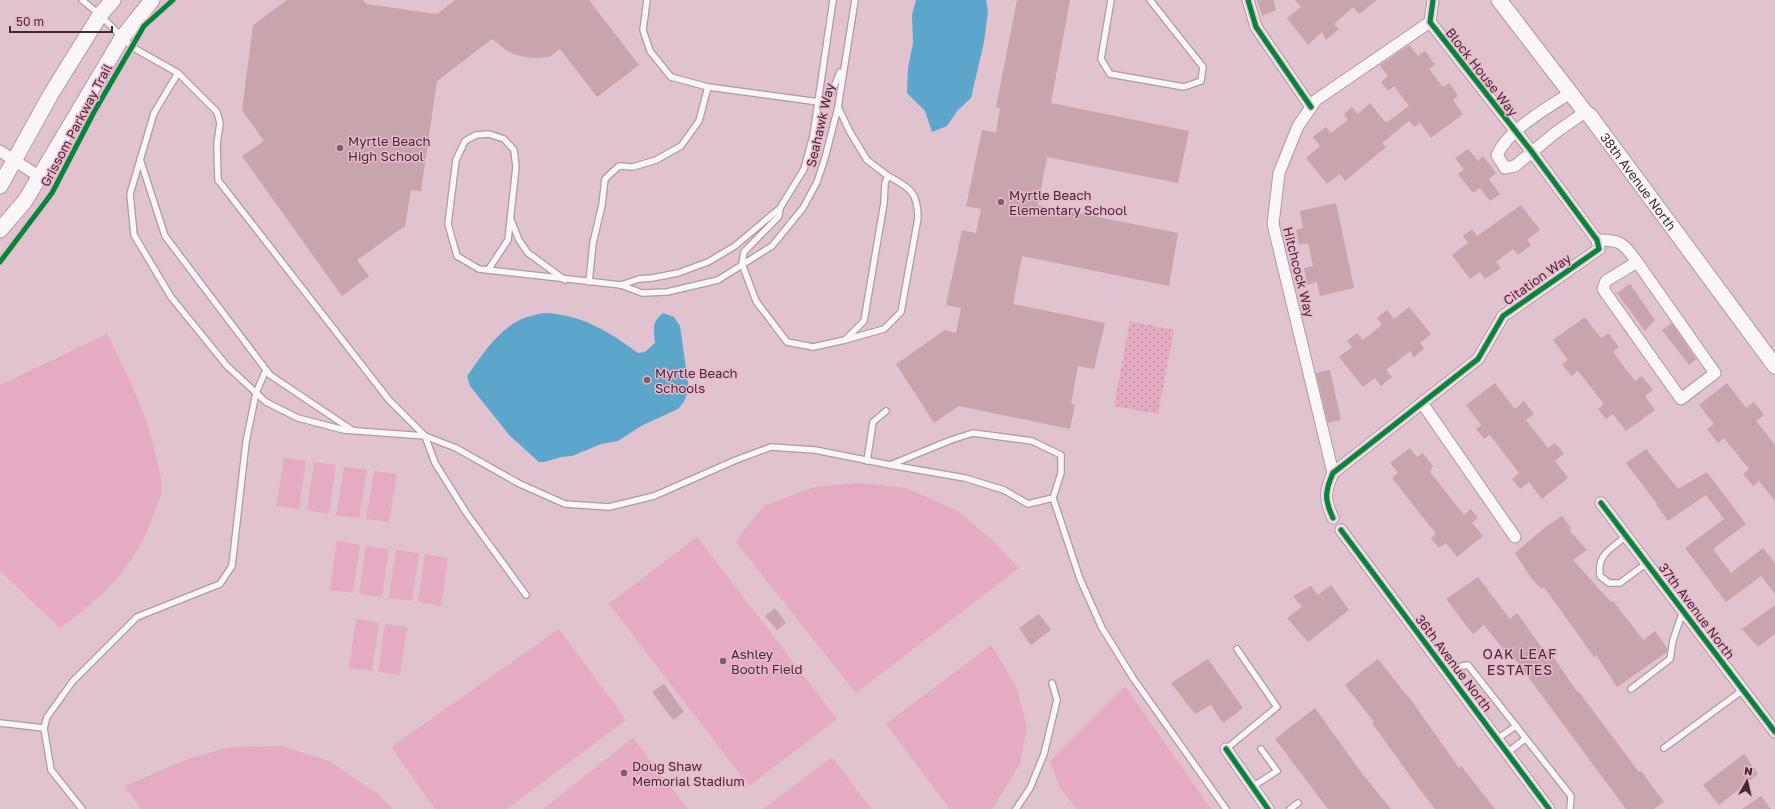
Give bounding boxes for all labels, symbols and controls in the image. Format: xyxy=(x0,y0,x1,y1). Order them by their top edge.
scale bar xyxy=(10,8,112,34)
text: 50 m xyxy=(16,14,44,29)
street label: Block House Way xyxy=(1443,25,1522,120)
street label: Grissom Parkway Trail xyxy=(37,61,115,189)
street label: Seahawk Way xyxy=(803,81,838,169)
street label: 38th Avenue North xyxy=(1597,129,1680,233)
place label: Myrtle Beach High School xyxy=(348,133,431,164)
marker: Myrtle Beach High School xyxy=(335,143,345,153)
place label: Myrtle Beach Elementary School xyxy=(1009,187,1127,218)
marker: Myrtle Beach Elementary School xyxy=(996,197,1006,207)
street label: Hitchcock Way xyxy=(1280,225,1318,320)
street label: Citation Way xyxy=(1500,249,1574,308)
place label: Myrtle Beach Schools xyxy=(655,365,738,396)
marker: Myrtle Beach Schools xyxy=(642,375,652,385)
street label: 37th Avenue North xyxy=(1656,560,1738,662)
street label: 36th Avenue North xyxy=(1412,611,1496,715)
district label: OAK LEAF ESTATES xyxy=(1483,645,1557,678)
place label: Ashley Booth Field xyxy=(731,646,803,677)
marker: Ashley Booth Field xyxy=(718,656,728,666)
place label: Doug Shaw Memorial Stadium xyxy=(632,758,745,789)
north arrow xyxy=(1727,761,1767,801)
text: N xyxy=(1743,764,1754,778)
marker: Doug Shaw Memorial Stadium xyxy=(619,768,629,778)

